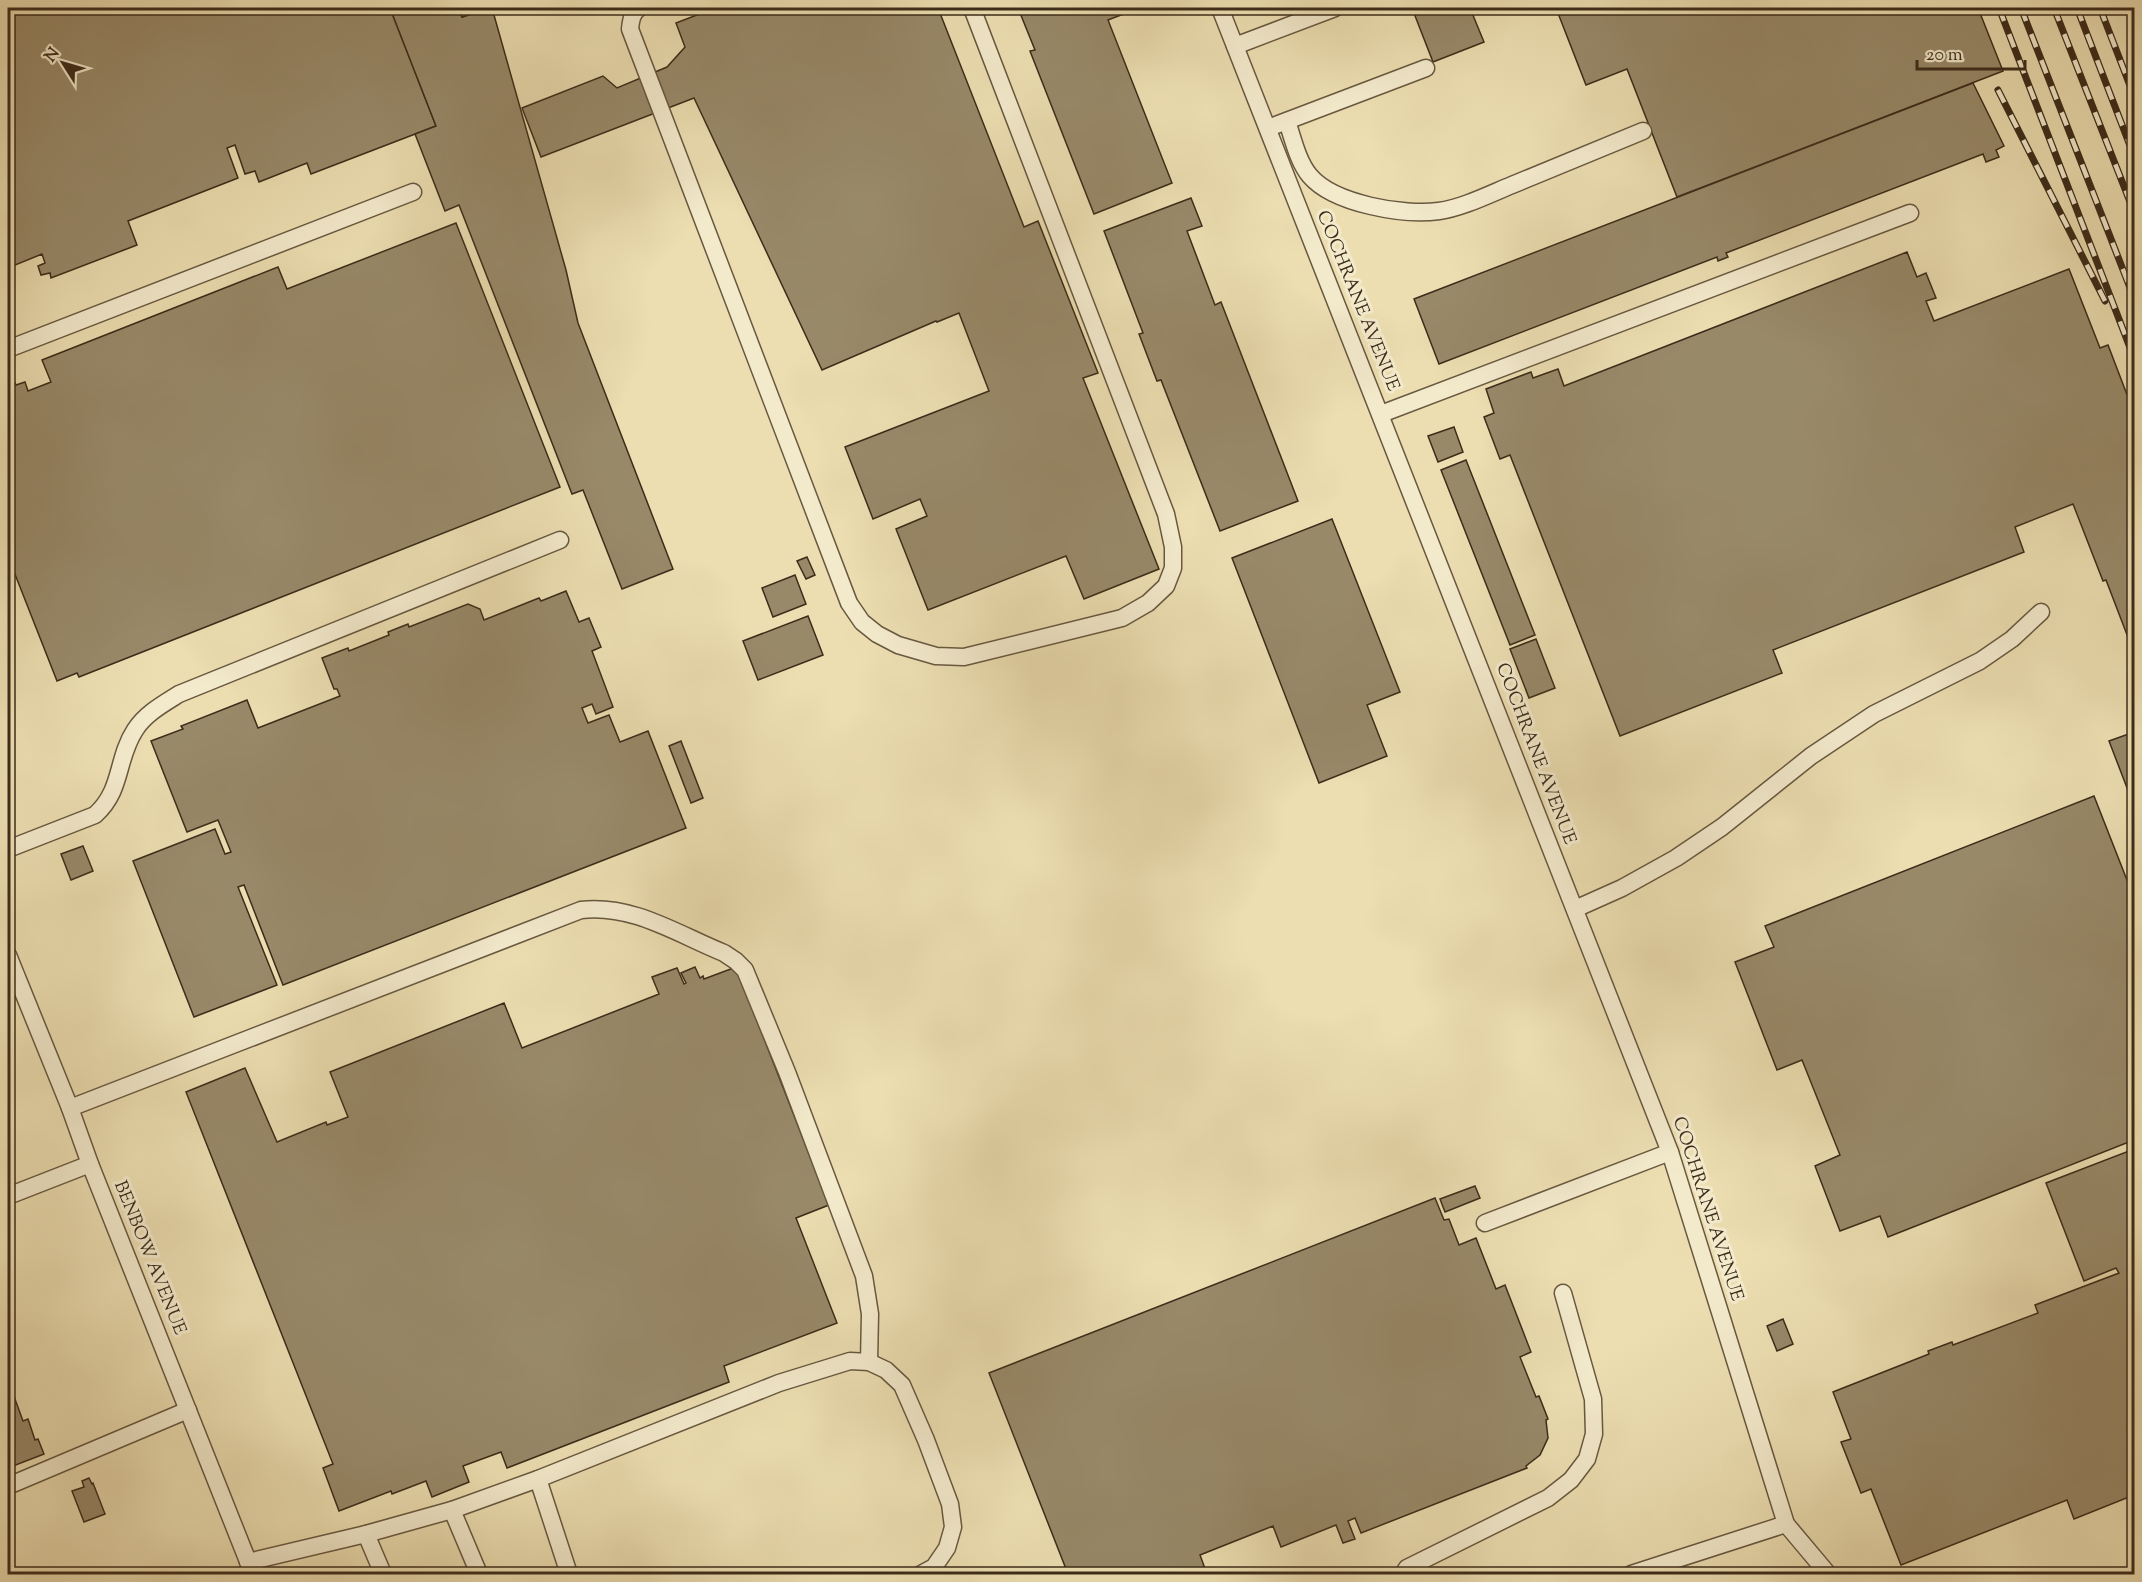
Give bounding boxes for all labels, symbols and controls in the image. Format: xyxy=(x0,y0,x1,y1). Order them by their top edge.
north arrow xyxy=(33,33,93,93)
scale bar xyxy=(1917,33,2025,71)
text: N xyxy=(40,43,66,68)
text: 20 m xyxy=(1926,43,1963,69)
street label: COCHRANE AVENUE xyxy=(1309,207,1405,395)
street label: COCHRANE AVENUE xyxy=(1488,659,1582,849)
street label: COCHRANE AVENUE xyxy=(1665,1113,1749,1305)
street label: BENBOW AVENUE xyxy=(106,1177,192,1339)

